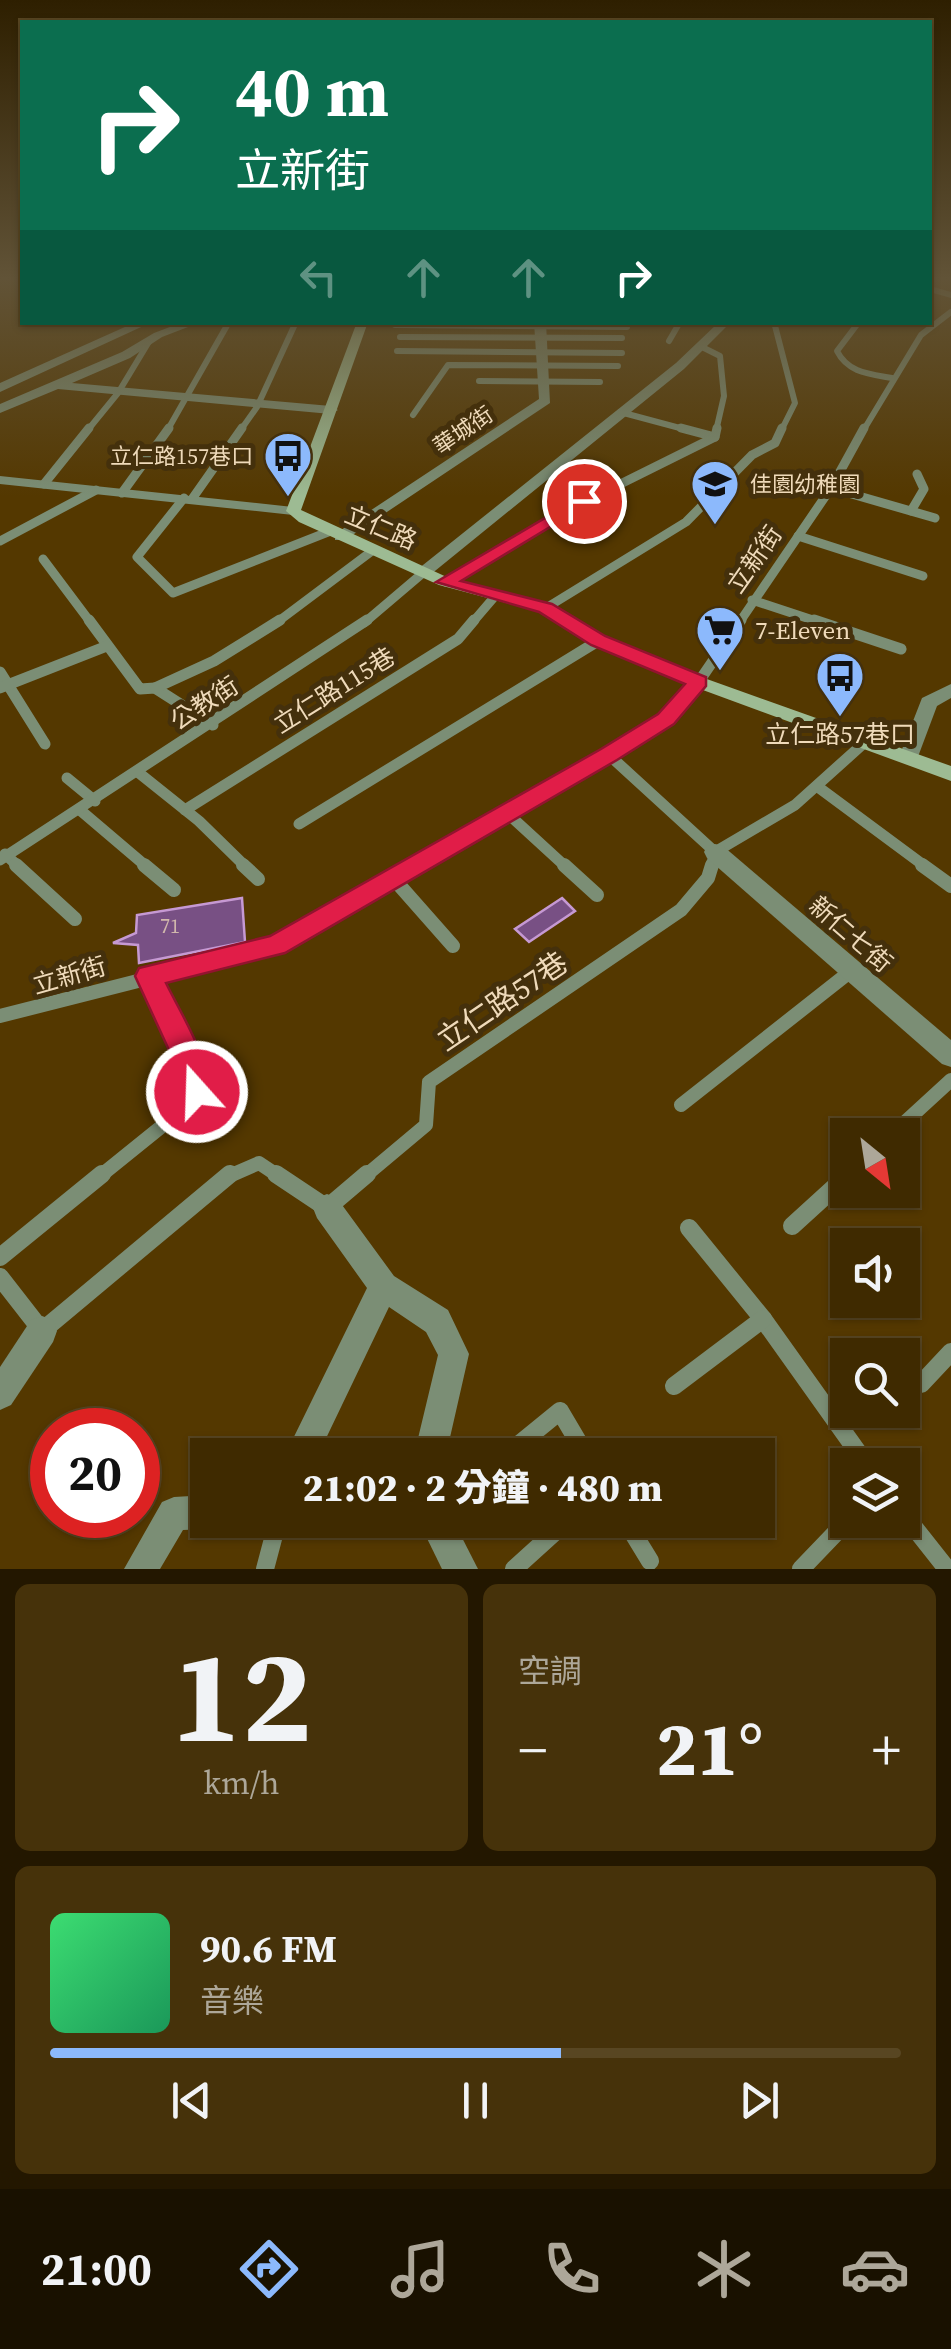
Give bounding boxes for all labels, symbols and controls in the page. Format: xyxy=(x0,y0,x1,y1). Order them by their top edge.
text: 40 m xyxy=(235,43,389,139)
icon: right xyxy=(70,60,200,190)
text: 立新街 xyxy=(235,139,370,201)
icon: left xyxy=(291,250,346,305)
icon: ahead xyxy=(396,250,451,305)
icon: ahead xyxy=(501,250,556,305)
icon: right xyxy=(606,250,661,305)
street label: 華城街 xyxy=(427,399,499,461)
bus stop icon: 立仁路157巷口 xyxy=(262,430,314,498)
place label: 立仁路157巷口 xyxy=(110,441,253,471)
school or university icon: 佳園幼稚園 xyxy=(689,458,741,526)
pin xyxy=(542,459,627,544)
place label: 佳園幼稚園 xyxy=(750,469,860,499)
icon: arrive xyxy=(557,474,612,529)
street label: 立仁路 xyxy=(340,497,422,557)
street label: 立新街 xyxy=(719,519,789,599)
supermarket icon: 7-Eleven xyxy=(694,604,746,672)
place label: 7-Eleven xyxy=(755,613,850,647)
street label: 立仁路115巷 xyxy=(267,639,401,741)
bus stop icon: 立仁路57巷口 xyxy=(814,650,866,718)
street label: 公教街 xyxy=(163,668,245,738)
place label: 立仁路57巷口 xyxy=(765,717,915,751)
street label: 新仁七街 xyxy=(802,888,900,980)
house number: 71 xyxy=(160,912,180,940)
street label: 立仁路57巷 xyxy=(428,942,576,1060)
street label: 立新街 xyxy=(28,948,110,1002)
position arrow xyxy=(145,1040,249,1144)
north arrow xyxy=(830,1118,920,1208)
map controls xyxy=(830,1118,920,1538)
button: sound xyxy=(830,1228,920,1318)
button: search xyxy=(830,1338,920,1428)
speed limit sign: 20 xyxy=(30,1408,160,1538)
button: layers xyxy=(830,1448,920,1538)
text: 21:02 · 2 分鐘 · 480 m xyxy=(302,1462,663,1514)
text: 12 xyxy=(171,1606,312,1785)
text: 空調 xyxy=(518,1649,582,1693)
text: 21° xyxy=(656,1697,763,1800)
text: − xyxy=(518,1712,547,1787)
text: + xyxy=(872,1712,901,1787)
text: km/h xyxy=(203,1761,280,1805)
text: 90.6 FM xyxy=(200,1923,337,1975)
text: 音樂 xyxy=(200,1979,264,2023)
icon: previous xyxy=(164,2073,219,2128)
icon: pause xyxy=(448,2073,503,2128)
icon: next xyxy=(732,2073,787,2128)
icon: directions xyxy=(234,2234,304,2304)
icon: music xyxy=(385,2234,455,2304)
icon: phone xyxy=(537,2234,607,2304)
icon: climate xyxy=(689,2234,759,2304)
icon: car xyxy=(840,2234,910,2304)
text: 21:00 xyxy=(41,2238,152,2300)

